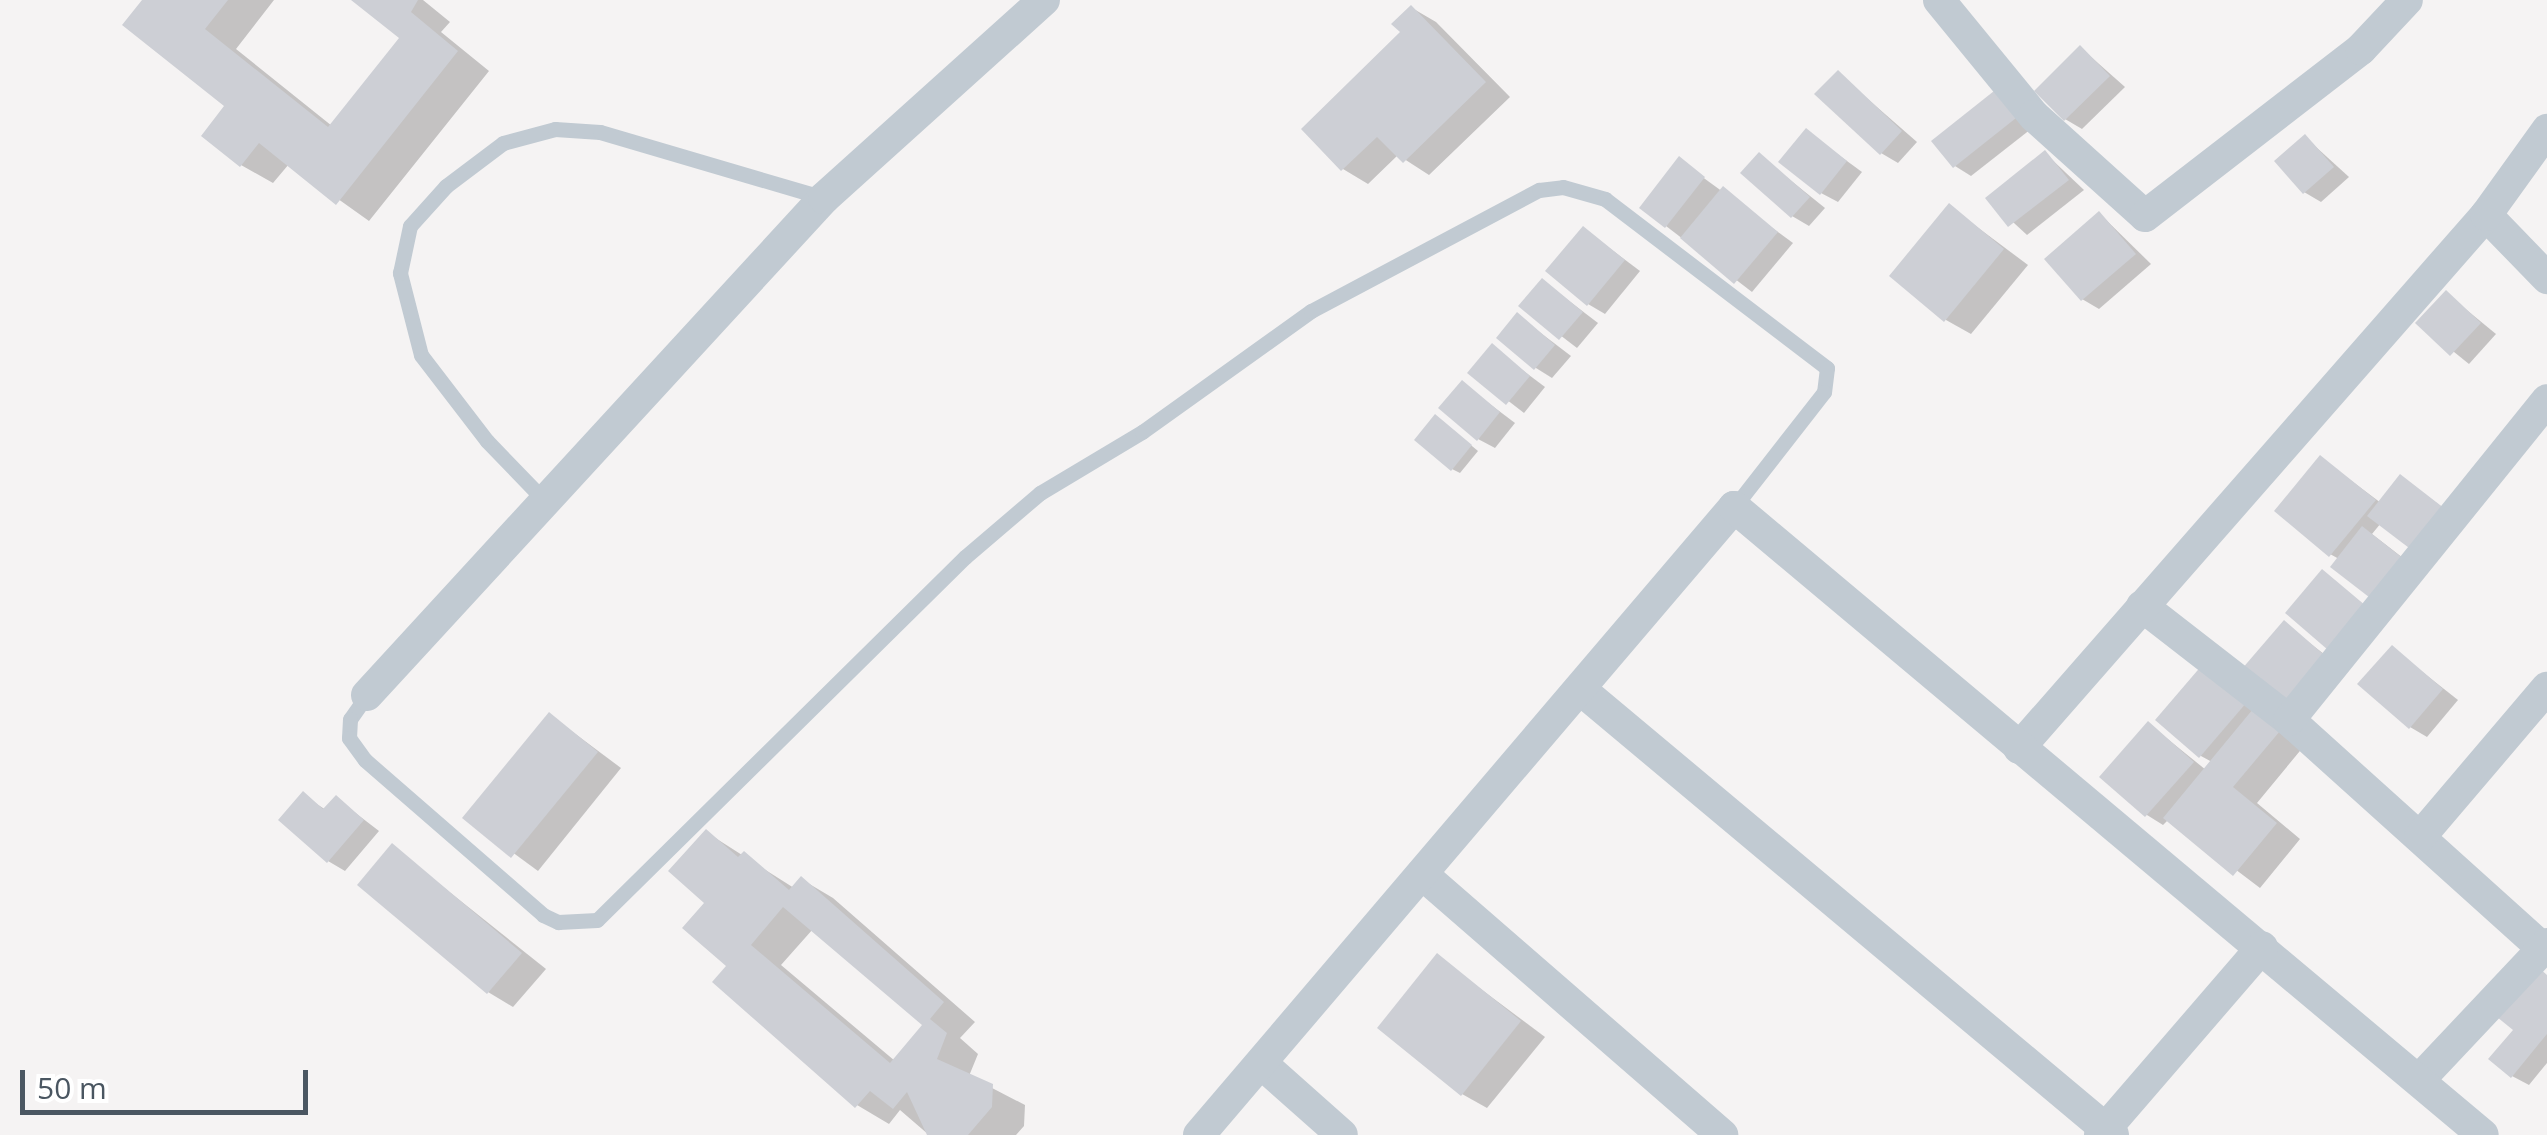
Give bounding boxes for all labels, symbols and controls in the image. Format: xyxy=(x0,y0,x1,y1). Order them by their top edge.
scale bar xyxy=(25,1050,312,1112)
text: 50 m xyxy=(37,1067,107,1108)

